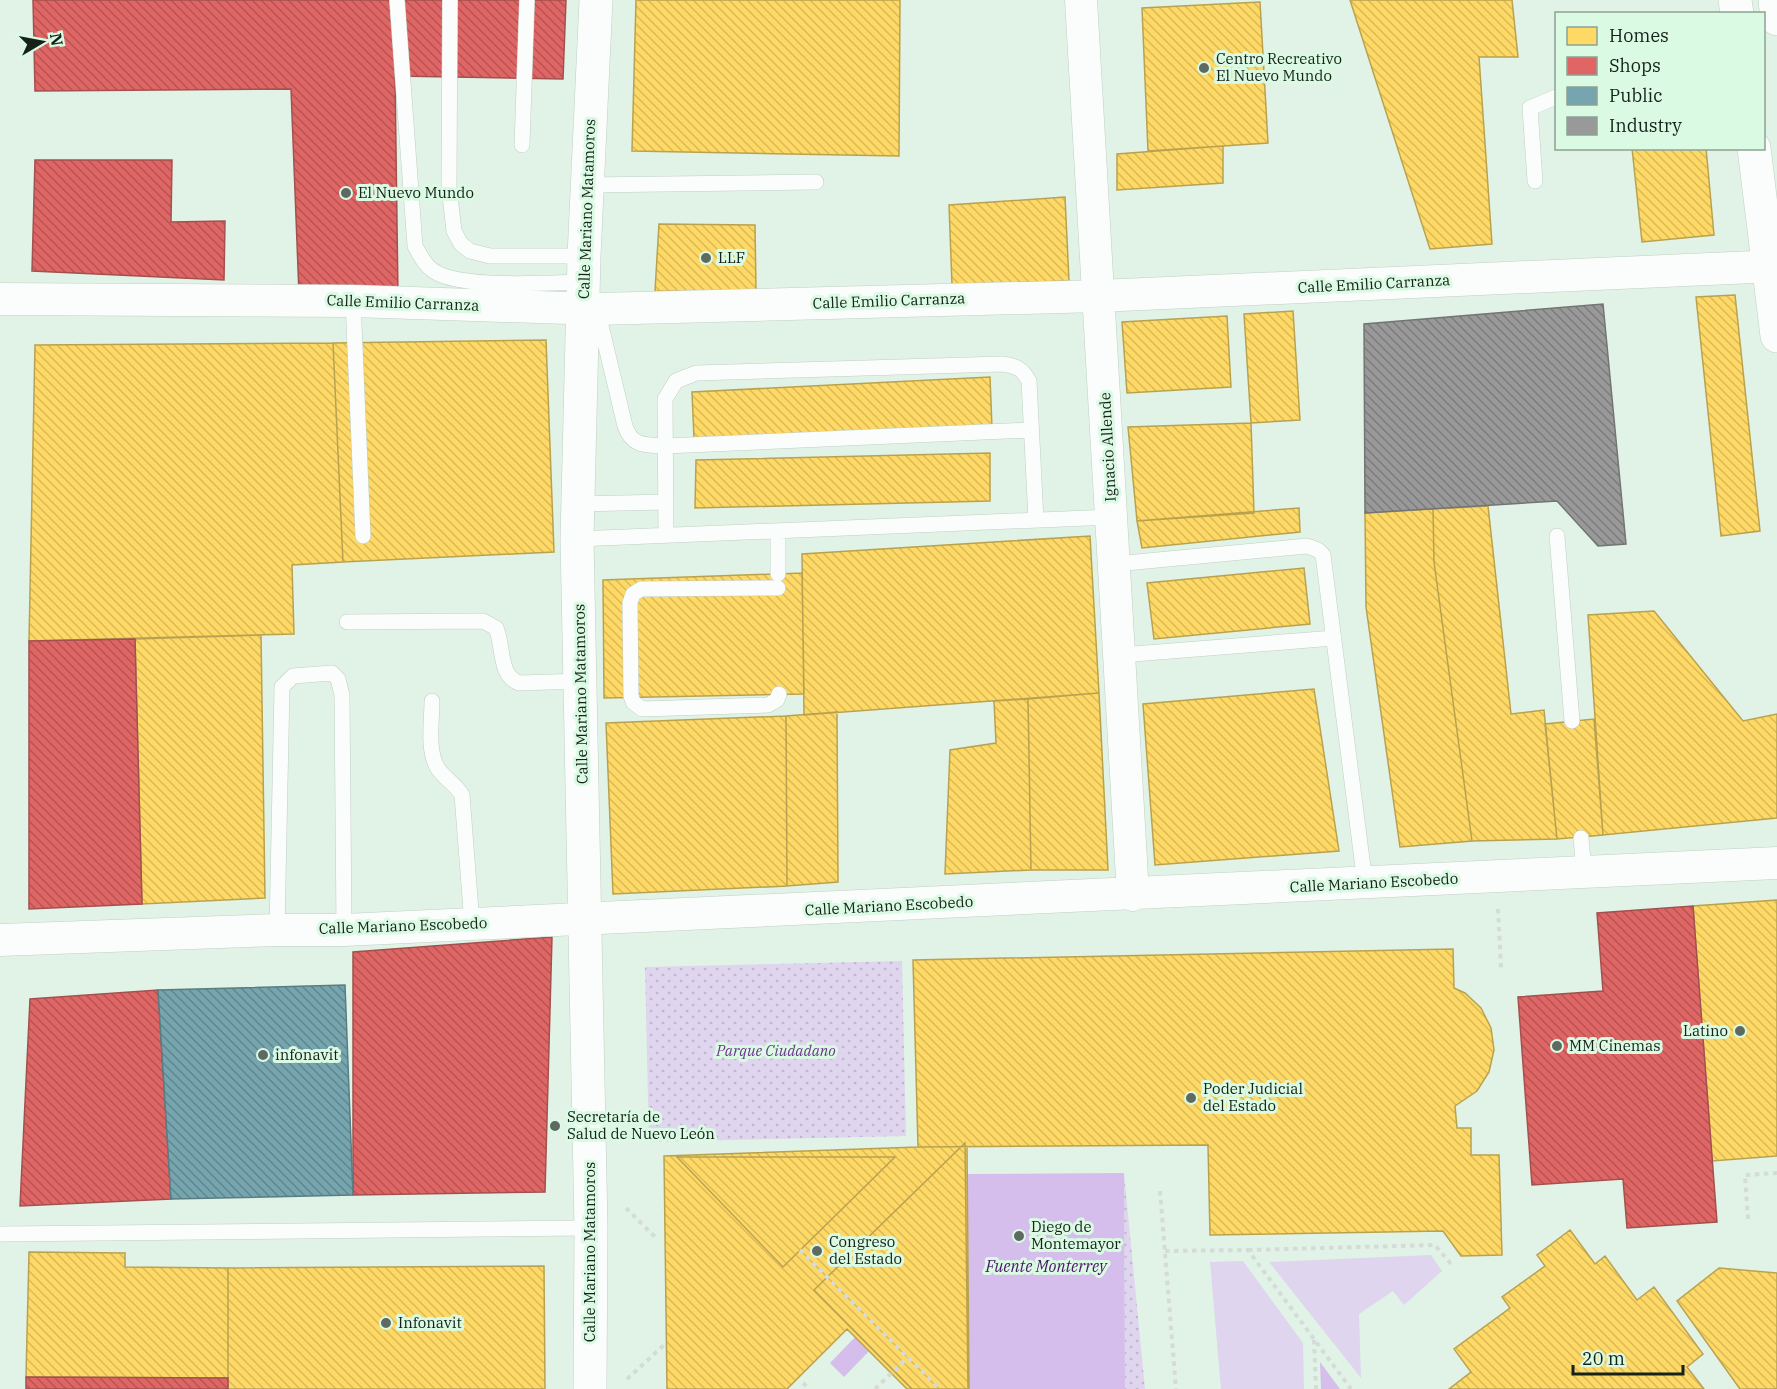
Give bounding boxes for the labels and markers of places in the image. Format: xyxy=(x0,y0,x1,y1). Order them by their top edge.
place label: Centro Recreativo El Nuevo Mundo xyxy=(1216,49,1342,85)
marker: Centro Recreativo El Nuevo Mundo xyxy=(1197,61,1211,75)
place label: El Nuevo Mundo xyxy=(358,183,474,202)
marker: El Nuevo Mundo xyxy=(339,186,353,200)
place label: LLF xyxy=(718,248,745,267)
marker: LLF xyxy=(699,251,713,265)
place label: Latino xyxy=(1683,1021,1728,1040)
marker: Latino xyxy=(1733,1024,1747,1038)
place label: MM Cinemas xyxy=(1569,1036,1661,1055)
marker: MM Cinemas xyxy=(1550,1039,1564,1053)
place label: infonavit xyxy=(275,1045,338,1064)
marker: infonavit xyxy=(256,1048,270,1062)
place label: Poder Judicial del Estado xyxy=(1203,1079,1303,1115)
marker: Poder Judicial del Estado xyxy=(1184,1091,1198,1105)
place label: Secretaría de Salud de Nuevo León xyxy=(567,1107,715,1143)
marker: Secretaría de Salud de Nuevo León xyxy=(548,1119,562,1133)
place label: Diego de Montemayor xyxy=(1031,1217,1121,1253)
marker: Diego de Montemayor xyxy=(1012,1229,1026,1243)
place label: Congreso del Estado xyxy=(829,1232,902,1268)
marker: Congreso del Estado xyxy=(810,1244,824,1258)
place label: Infonavit xyxy=(398,1313,462,1332)
marker: Infonavit xyxy=(379,1316,393,1330)

